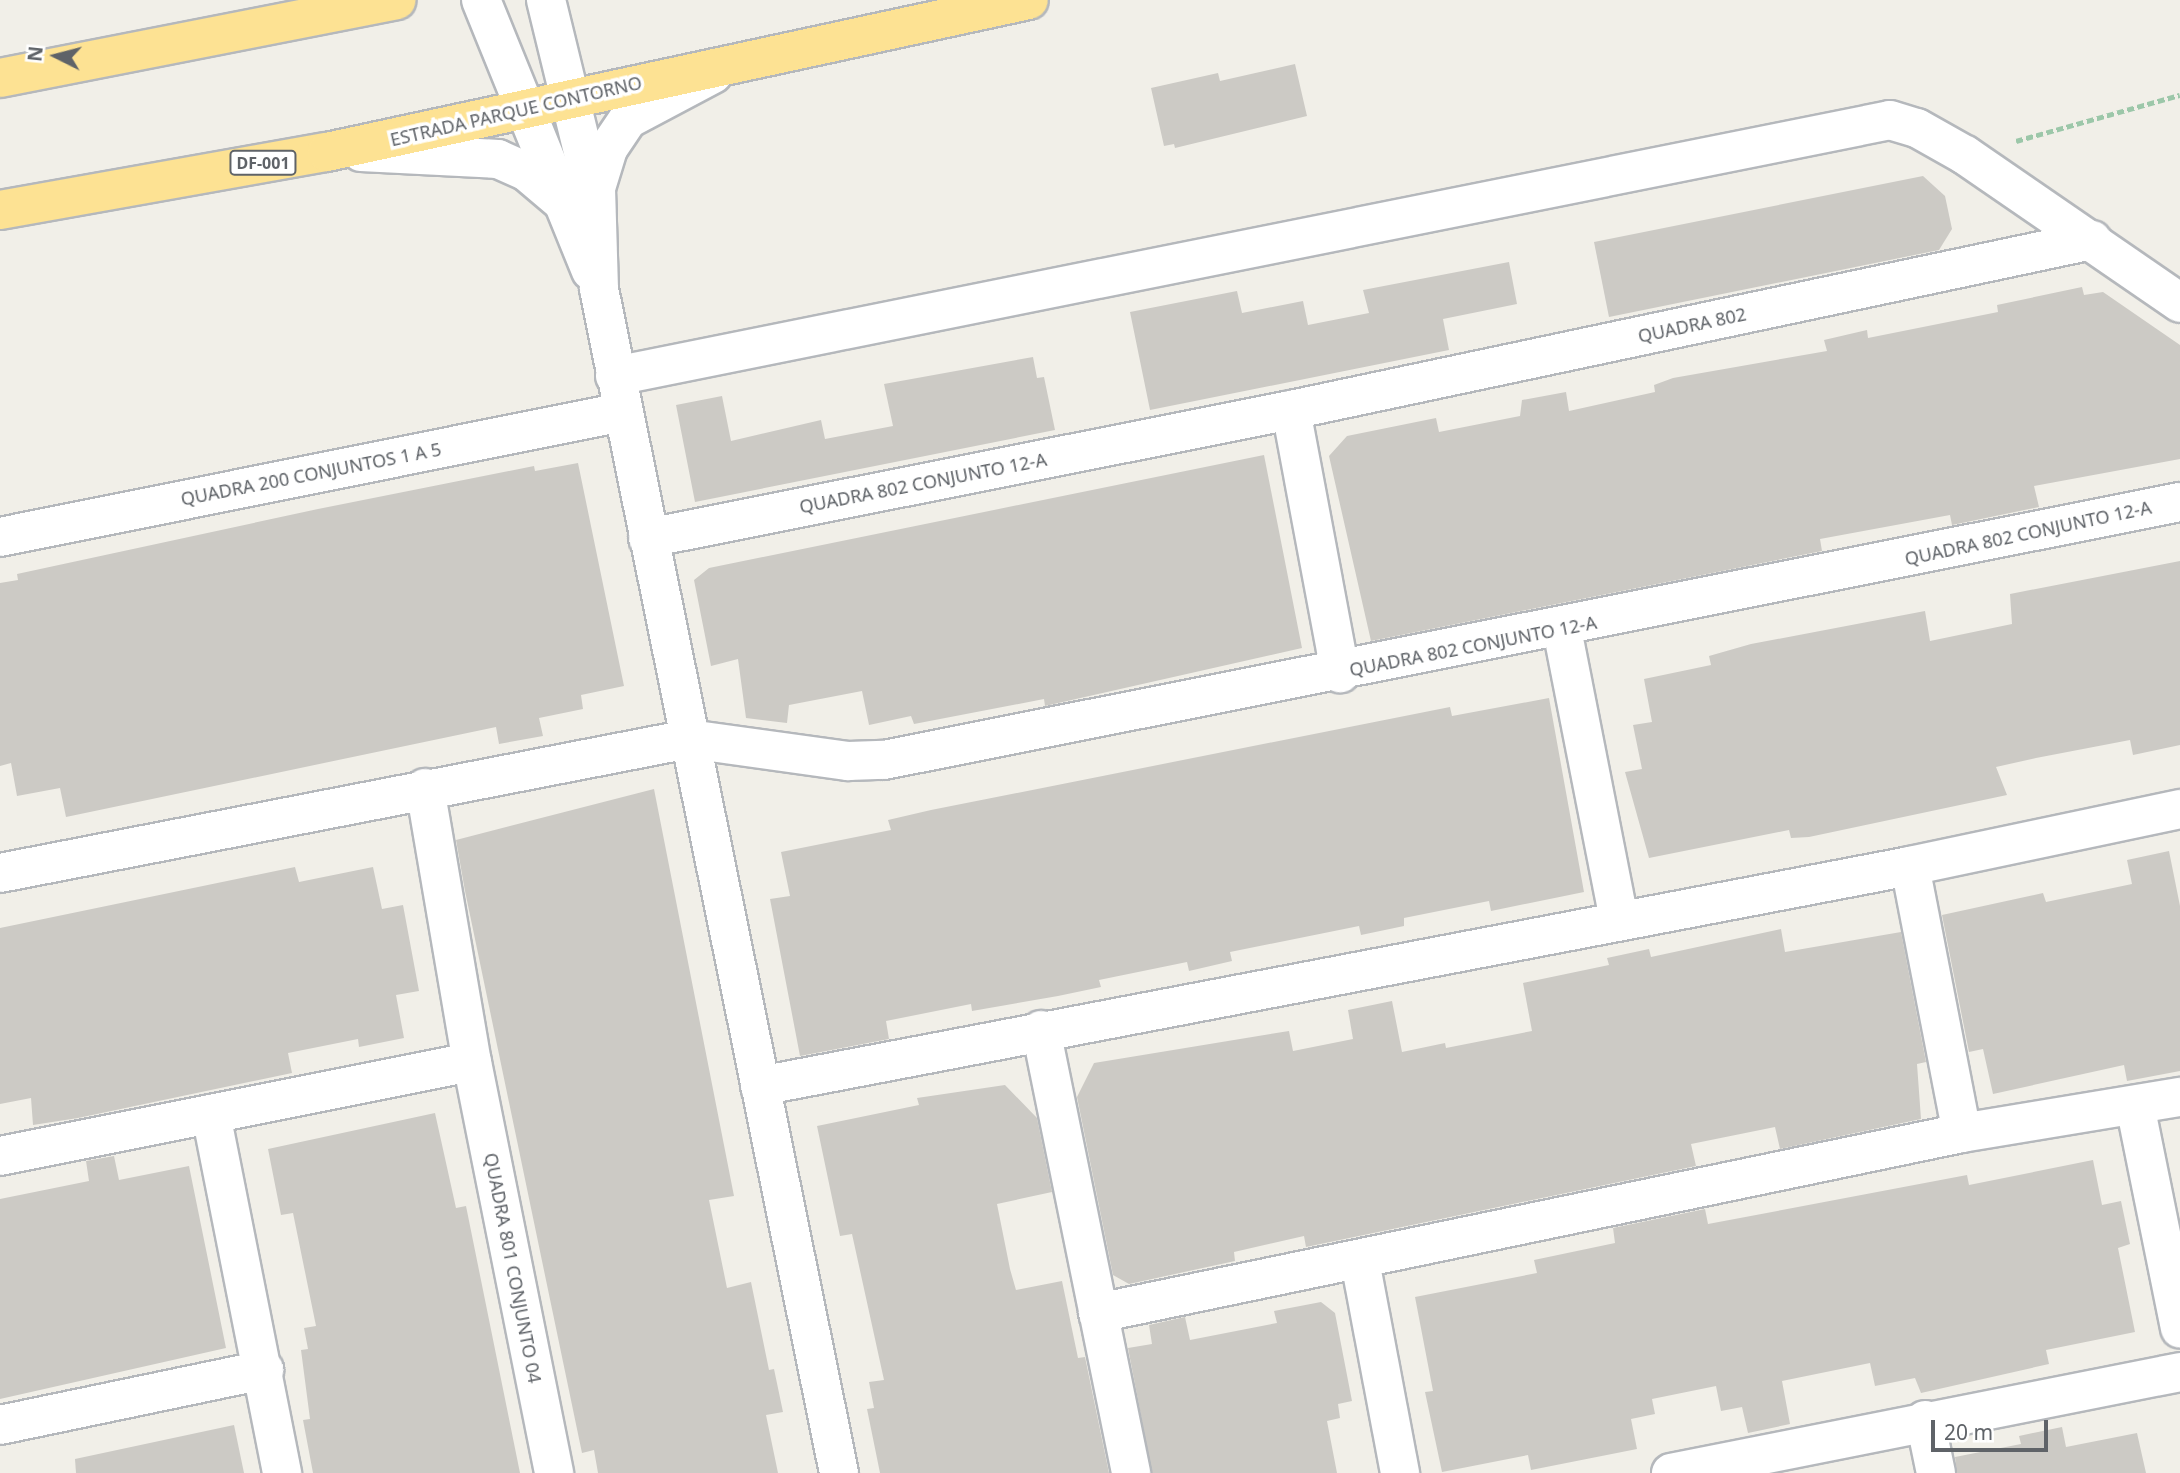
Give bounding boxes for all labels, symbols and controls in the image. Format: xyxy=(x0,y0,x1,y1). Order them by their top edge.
north arrow xyxy=(21,21,91,91)
text: N xyxy=(21,45,49,63)
street label: ESTRADA PARQUE CONTORNO xyxy=(388,72,644,150)
road number: DF-001 xyxy=(228,150,298,176)
street label: QUADRA 802 xyxy=(1636,303,1748,347)
street label: QUADRA 200 CONJUNTOS 1 A 5 xyxy=(179,438,443,510)
street label: QUADRA 802 CONJUNTO 12-A xyxy=(798,448,1048,518)
street label: QUADRA 802 CONJUNTO 12-A xyxy=(1903,496,2153,570)
street label: QUADRA 802 CONJUNTO 12-A xyxy=(1348,611,1598,681)
street label: QUADRA 801 CONJUNTO 04 xyxy=(480,1151,546,1385)
scale bar xyxy=(1935,1406,2052,1450)
text: 20 m xyxy=(1944,1418,1993,1446)

